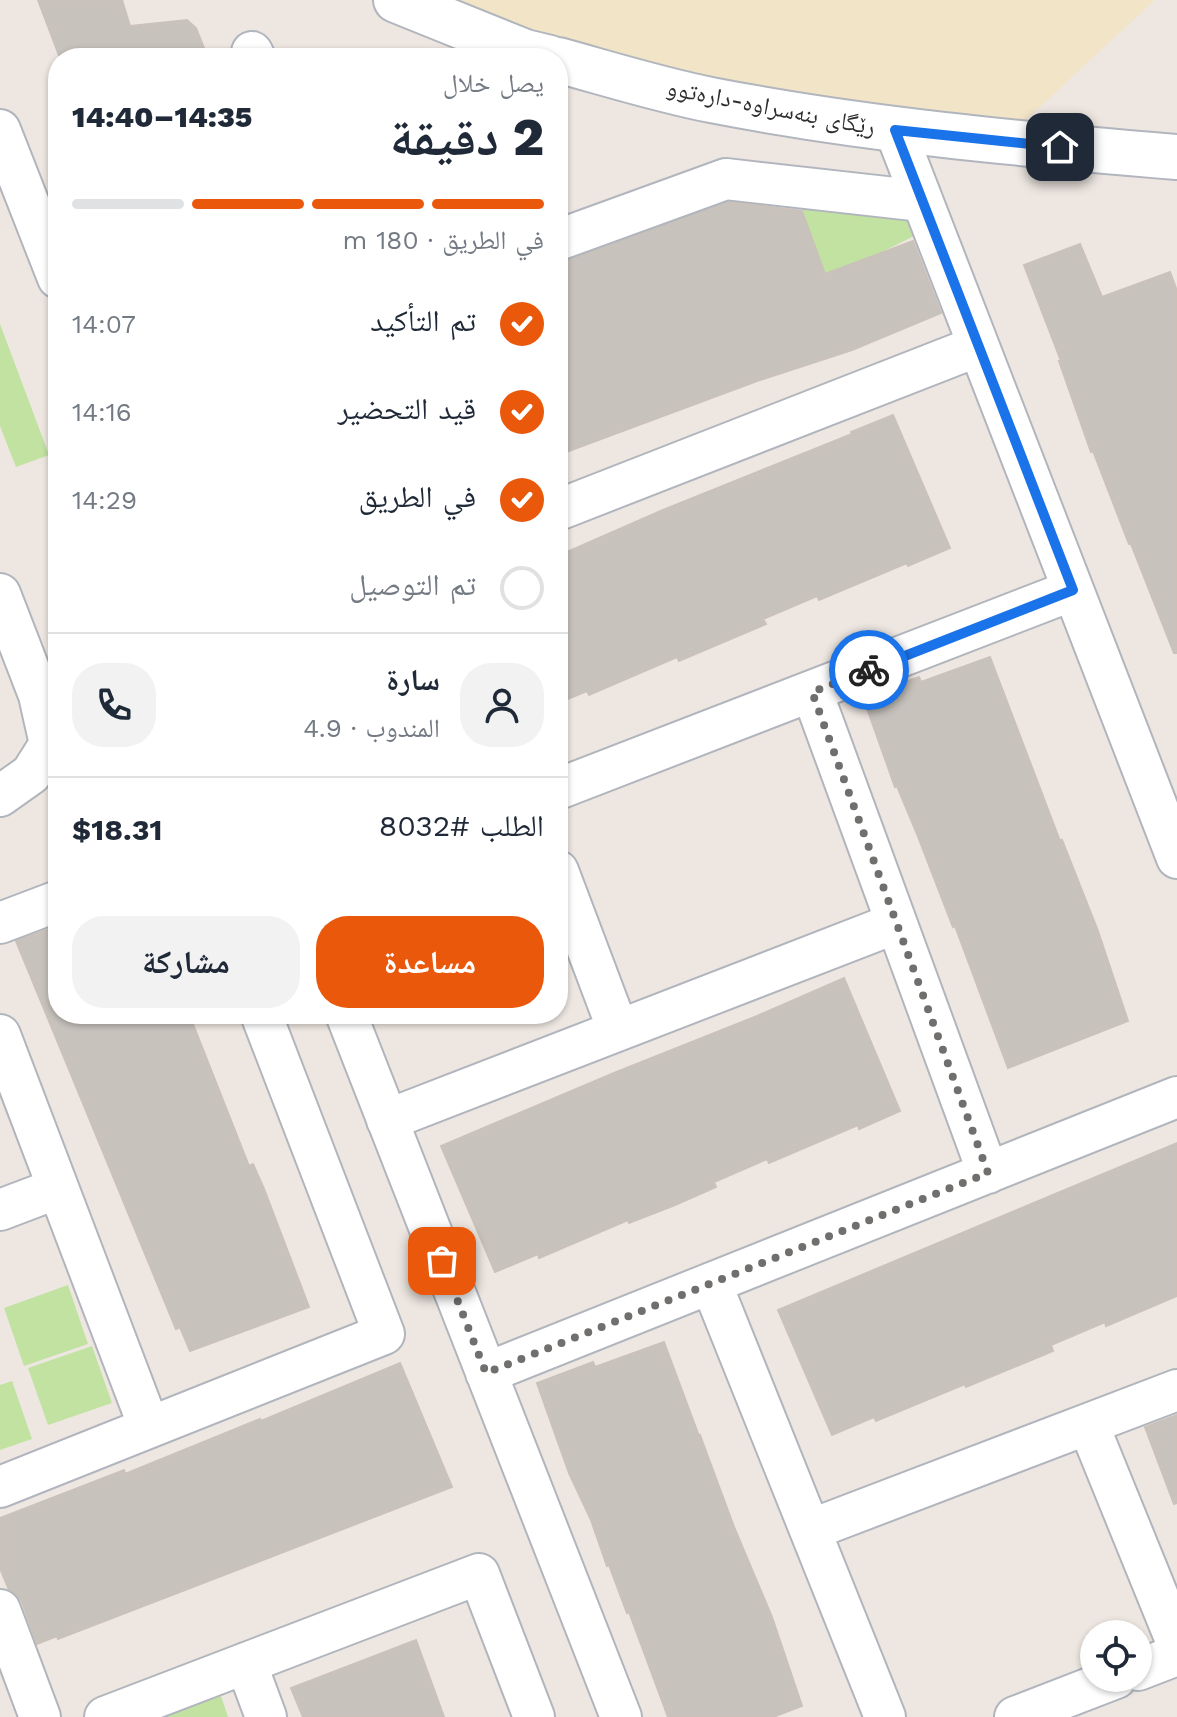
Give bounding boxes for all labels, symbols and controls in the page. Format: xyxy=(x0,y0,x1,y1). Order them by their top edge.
text: يصل خلال xyxy=(443,68,544,98)
street label: رێگای بنەسراوە-دارەتوو xyxy=(664,73,878,141)
text: 14:35–14:40 xyxy=(72,99,252,134)
text: 2 دقيقة xyxy=(390,107,544,168)
pin xyxy=(1026,113,1094,181)
icon: home xyxy=(1038,125,1082,169)
text: في الطريق · 180 m xyxy=(343,225,544,255)
icon: check xyxy=(500,302,544,346)
text: تم التأكيد xyxy=(370,303,476,338)
text: 14:07 xyxy=(72,309,136,339)
icon: check xyxy=(500,390,544,434)
text: قيد التحضير xyxy=(338,391,476,426)
text: 14:16 xyxy=(72,397,132,427)
icon: check xyxy=(500,478,544,522)
text: في الطريق xyxy=(359,479,476,514)
text: 14:29 xyxy=(72,485,137,515)
text: تم التوصيل xyxy=(349,567,476,602)
courier xyxy=(829,630,909,710)
icon: bike xyxy=(847,648,891,692)
text: سارة xyxy=(386,662,440,697)
button: phone xyxy=(72,663,156,747)
button: person xyxy=(460,663,544,747)
text: المندوب · 4.9 xyxy=(303,713,440,743)
text: الطلب #8032 xyxy=(379,808,544,843)
text: $18.31 xyxy=(72,812,162,847)
button: مشاركة xyxy=(72,916,300,1008)
button: مساعدة xyxy=(316,916,544,1008)
pin xyxy=(408,1227,476,1295)
icon: bag xyxy=(420,1239,464,1283)
map controls xyxy=(1080,1620,1152,1692)
button: locate xyxy=(1080,1620,1152,1692)

